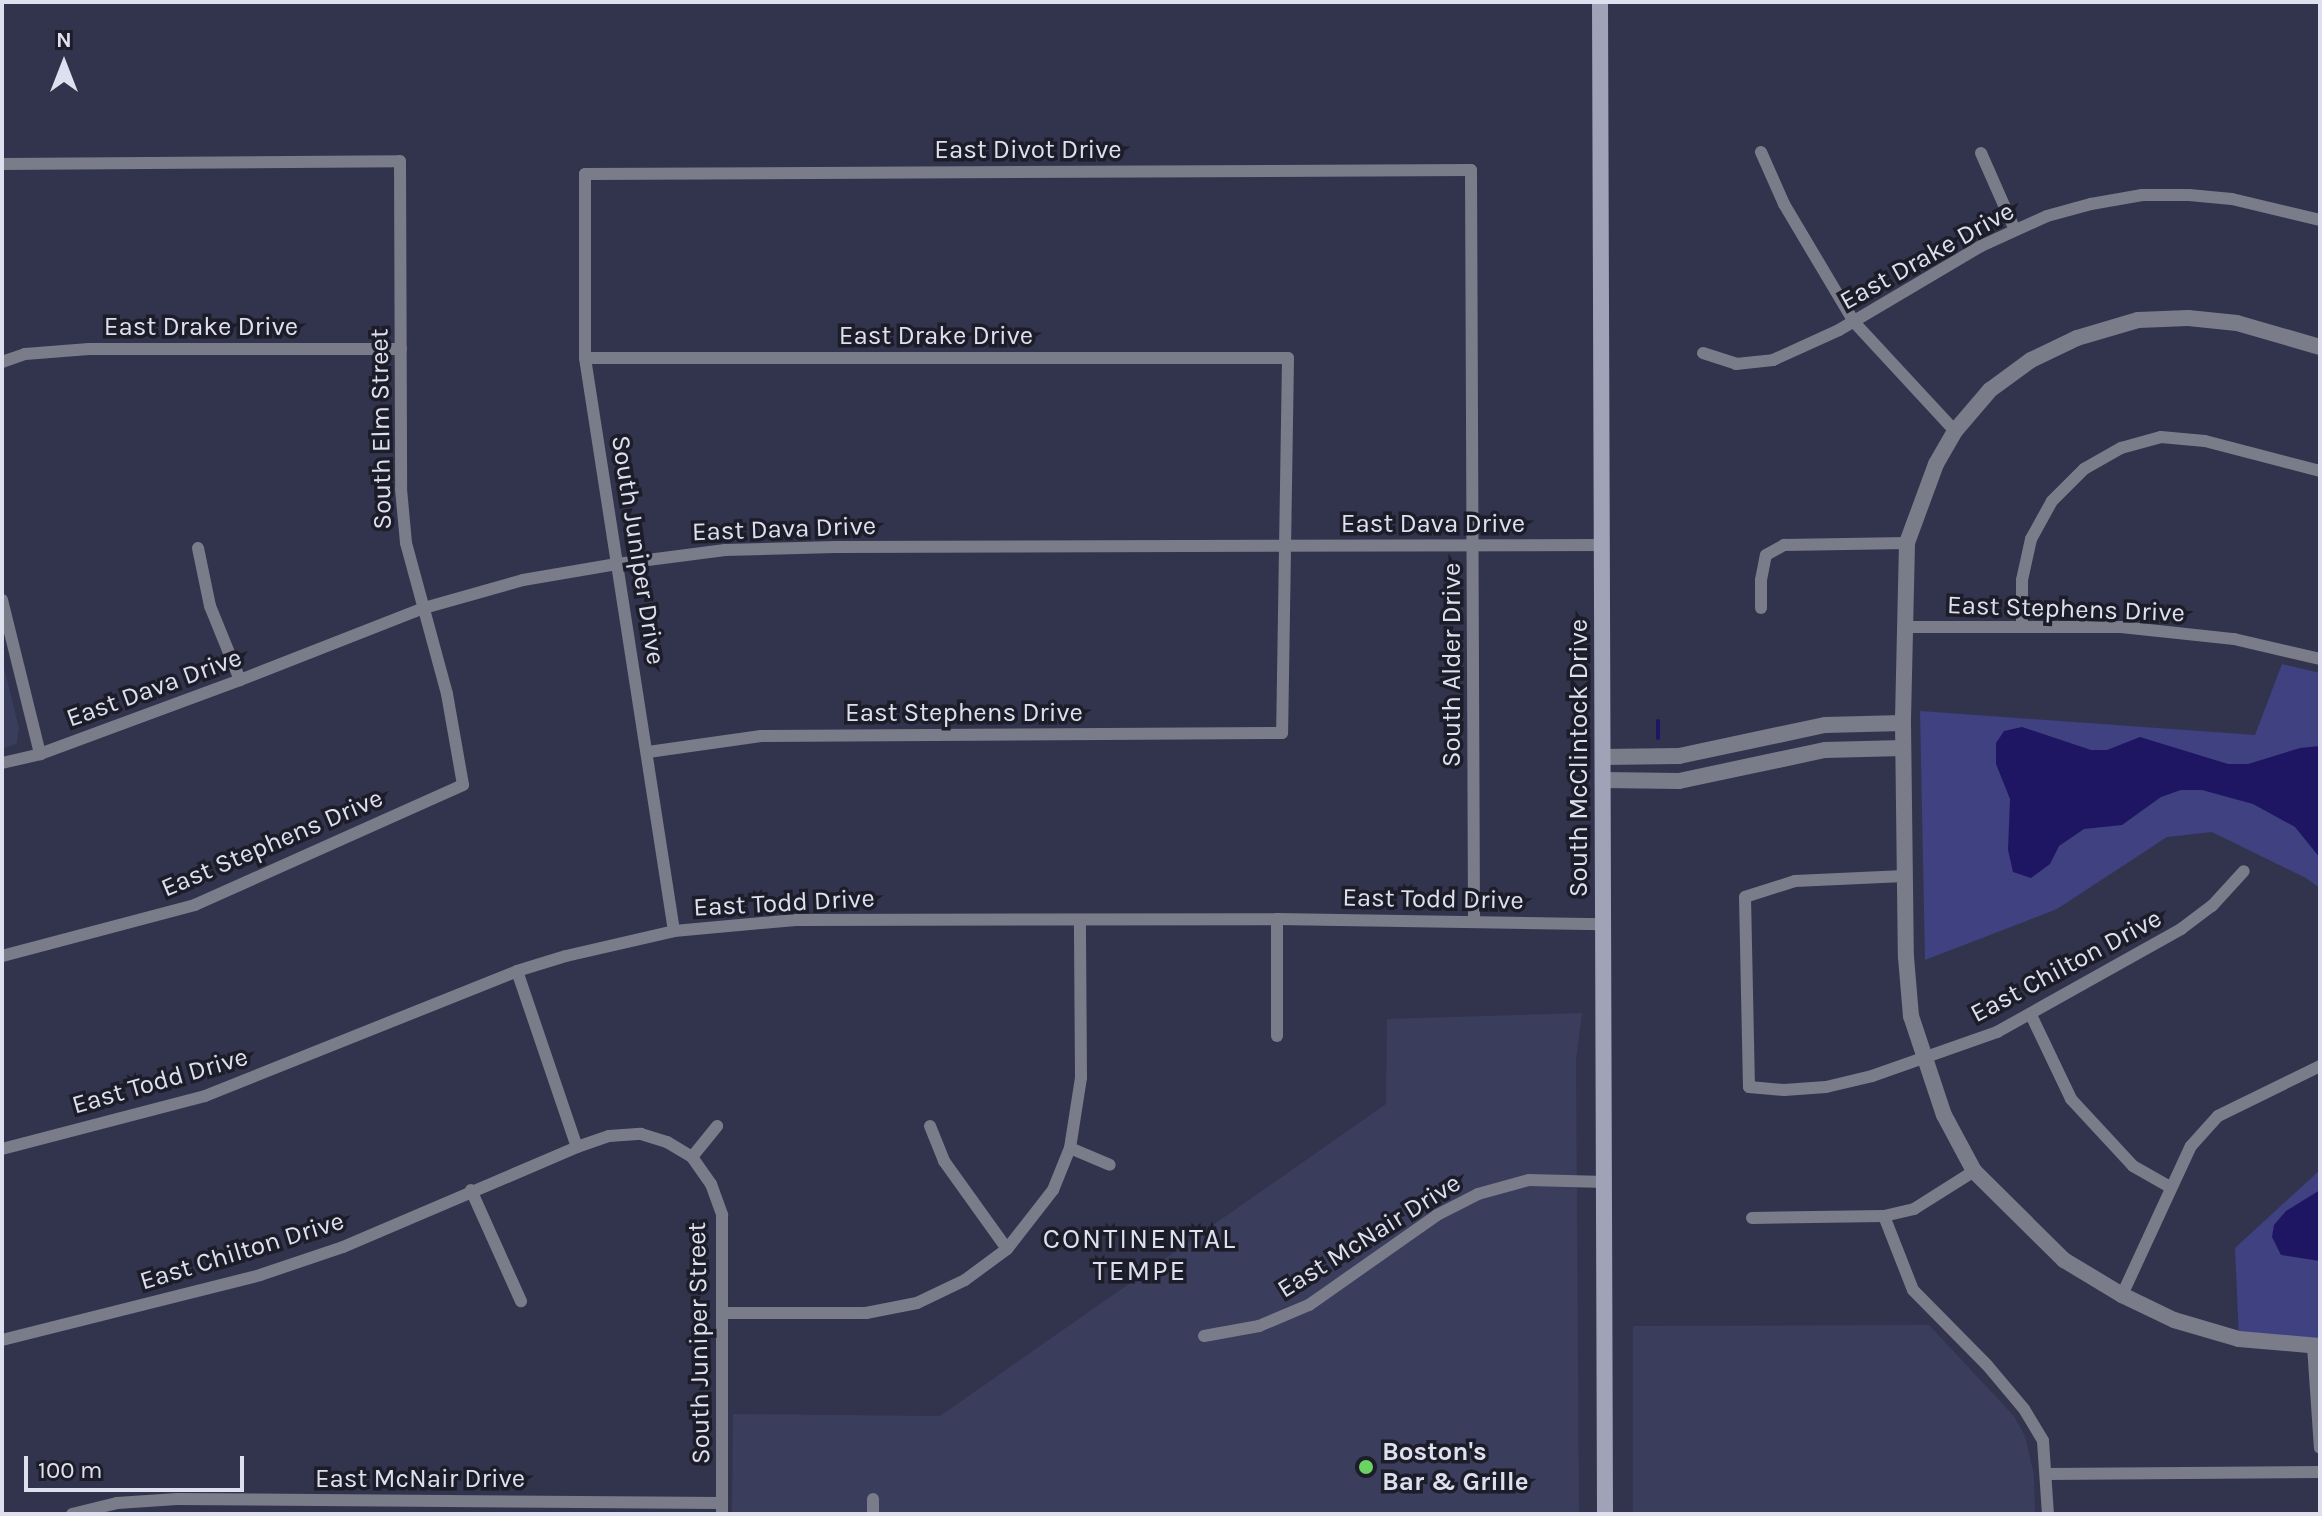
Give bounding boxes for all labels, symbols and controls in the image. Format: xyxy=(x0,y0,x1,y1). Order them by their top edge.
north arrow xyxy=(24,24,104,104)
text: N xyxy=(56,27,72,53)
street label: East Divot Drive xyxy=(934,134,1122,166)
street label: East Drake Drive xyxy=(1834,195,2020,317)
street label: East Drake Drive xyxy=(104,311,298,343)
street label: East Drake Drive xyxy=(839,320,1033,352)
street label: South Elm Street xyxy=(364,328,398,530)
street label: South Juniper Drive xyxy=(604,433,672,667)
street label: East Dava Drive xyxy=(1341,508,1525,540)
street label: East Dava Drive xyxy=(691,510,877,548)
street label: South Alder Drive xyxy=(1436,563,1468,767)
street label: East Stephens Drive xyxy=(1947,589,2185,629)
street label: South McClintock Drive xyxy=(1563,619,1595,897)
street label: East Dava Drive xyxy=(62,642,246,734)
street label: East Stephens Drive xyxy=(845,697,1083,729)
street label: East Stephens Drive xyxy=(156,782,388,904)
street label: East Todd Drive xyxy=(1342,882,1524,916)
street label: East Todd Drive xyxy=(693,883,875,923)
street label: East Chilton Drive xyxy=(1965,903,2167,1029)
street label: East Todd Drive xyxy=(69,1041,251,1121)
street label: East McNair Drive xyxy=(1272,1167,1466,1305)
street label: East Chilton Drive xyxy=(136,1205,348,1297)
street label: South Juniper Street xyxy=(681,1222,717,1464)
district label: CONTINENTAL TEMPE xyxy=(1043,1222,1237,1288)
place label: Boston's Bar & Grille xyxy=(1382,1436,1528,1498)
scale bar xyxy=(28,1440,248,1490)
text: 100 m xyxy=(38,1456,103,1484)
marker: Boston's Bar & Grille xyxy=(1357,1458,1375,1476)
street label: East McNair Drive xyxy=(315,1463,525,1495)

